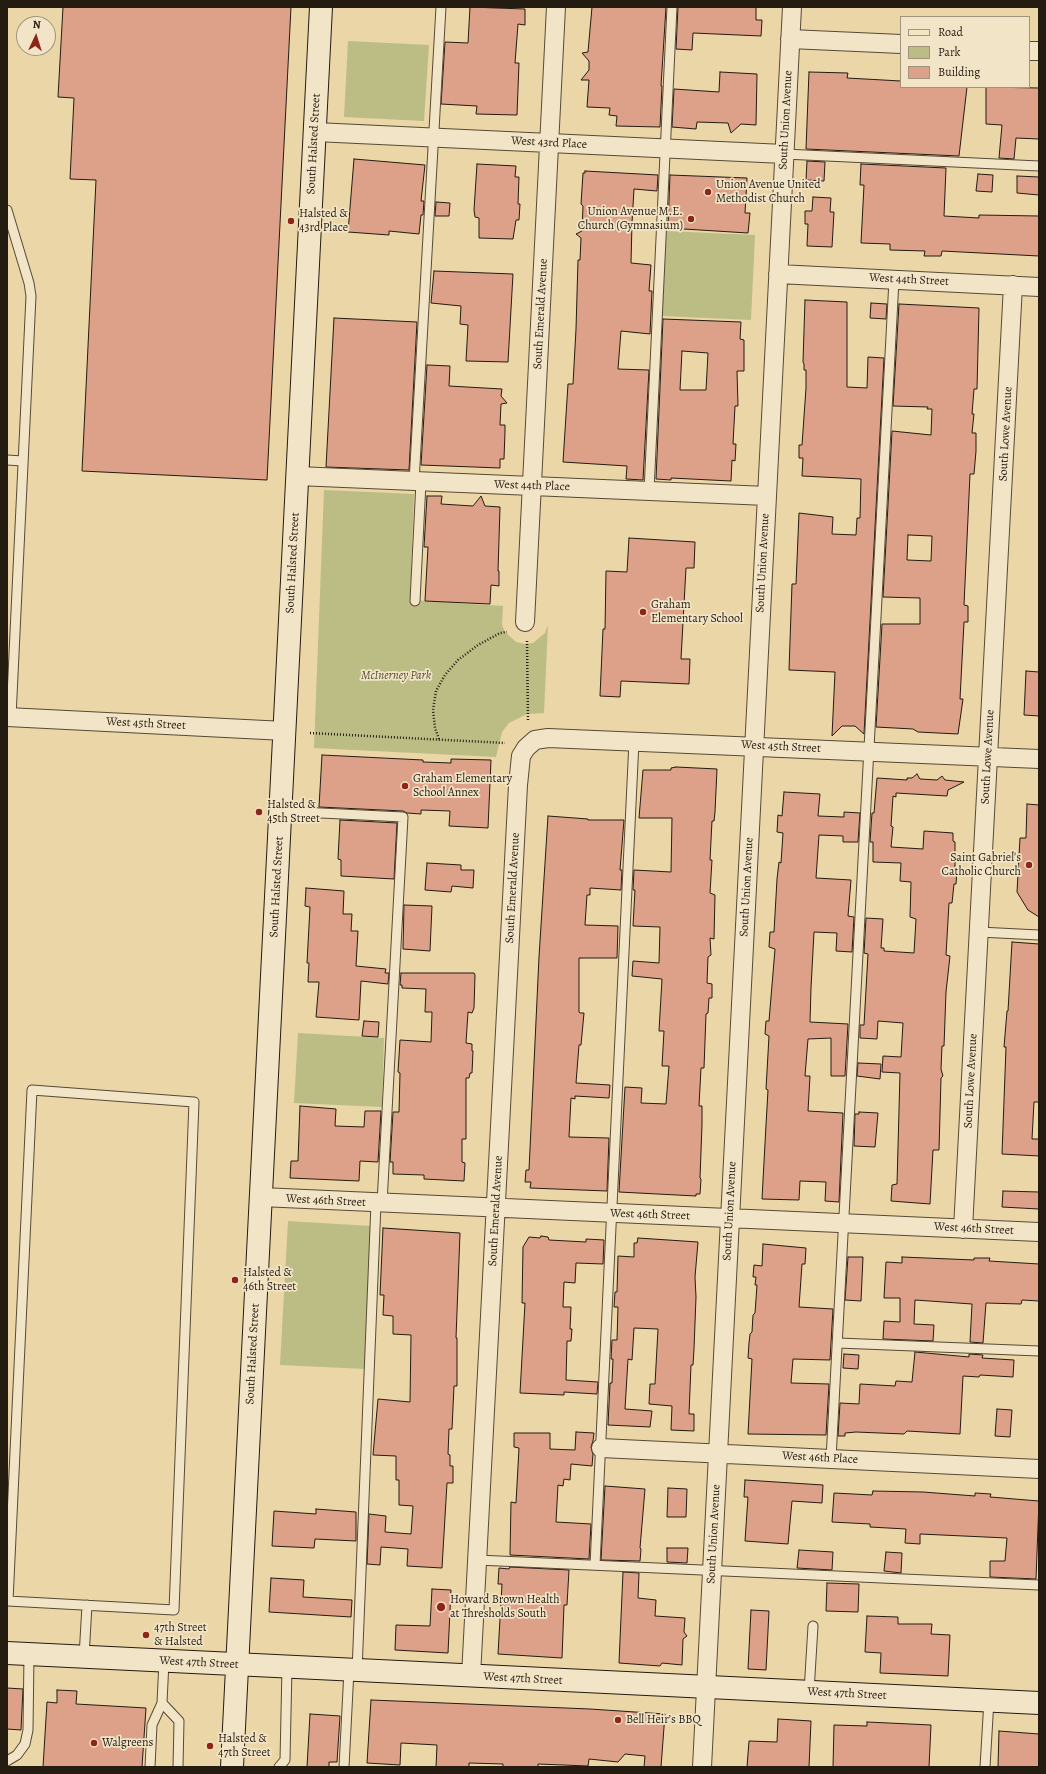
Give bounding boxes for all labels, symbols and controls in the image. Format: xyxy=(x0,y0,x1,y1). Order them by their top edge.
north arrow xyxy=(16,16,56,56)
legend xyxy=(900,16,1030,88)
text: N xyxy=(32,17,41,32)
text: Road xyxy=(938,24,963,40)
text: Park xyxy=(938,44,961,60)
text: Building xyxy=(938,64,980,80)
street label: South Union Avenue xyxy=(776,70,796,170)
street label: South Halsted Street xyxy=(304,93,324,195)
street label: West 43rd Place xyxy=(511,134,587,152)
place label: Union Avenue United Methodist Church xyxy=(716,178,821,206)
marker: Union Avenue United Methodist Church xyxy=(703,187,713,197)
place label: Union Avenue M.E. Church (Gymnasium) xyxy=(578,205,683,233)
place label: Halsted & 43rd Place xyxy=(299,207,348,235)
marker: Union Avenue M.E. Church (Gymnasium) xyxy=(686,214,696,224)
marker: Halsted & 43rd Place xyxy=(286,216,296,226)
street label: South Emerald Avenue xyxy=(531,258,551,370)
street label: West 44th Street xyxy=(869,271,949,289)
street label: South Lowe Avenue xyxy=(996,386,1016,482)
street label: West 44th Place xyxy=(494,477,570,495)
street label: South Halsted Street xyxy=(283,512,303,614)
street label: South Union Avenue xyxy=(753,513,773,613)
place label: Graham Elementary School xyxy=(651,598,743,626)
marker: Graham Elementary School xyxy=(638,607,648,617)
park label: McInerney Park xyxy=(361,669,431,683)
street label: South Lowe Avenue xyxy=(978,709,998,805)
street label: West 45th Street xyxy=(106,715,186,733)
street label: West 45th Street xyxy=(741,738,821,756)
place label: Graham Elementary School Annex xyxy=(413,772,512,800)
marker: Graham Elementary School Annex xyxy=(400,781,410,791)
place label: Halsted & 45th Street xyxy=(267,798,320,826)
marker: Halsted & 45th Street xyxy=(254,807,264,817)
street label: South Emerald Avenue xyxy=(503,832,523,944)
street label: South Halsted Street xyxy=(267,836,287,938)
street label: South Union Avenue xyxy=(737,837,757,937)
place label: Saint Gabriel's Catholic Church xyxy=(941,851,1021,879)
marker: Saint Gabriel's Catholic Church xyxy=(1024,860,1034,870)
street label: South Lowe Avenue xyxy=(961,1033,981,1129)
street label: South Emerald Avenue xyxy=(486,1155,506,1267)
street label: South Union Avenue xyxy=(720,1161,740,1261)
street label: West 46th Street xyxy=(286,1192,366,1210)
street label: West 46th Street xyxy=(610,1206,690,1224)
street label: West 46th Street xyxy=(934,1220,1014,1238)
place label: Halsted & 46th Street xyxy=(243,1266,296,1294)
marker: Halsted & 46th Street xyxy=(230,1275,240,1285)
street label: South Halsted Street xyxy=(243,1303,263,1405)
street label: West 46th Place xyxy=(782,1449,858,1467)
street label: South Union Avenue xyxy=(704,1484,724,1584)
place label: Howard Brown Health at Thresholds South xyxy=(450,1593,560,1621)
marker: Howard Brown Health at Thresholds South xyxy=(435,1601,447,1613)
place label: 47th Street & Halsted xyxy=(154,1621,207,1649)
marker: 47th Street & Halsted xyxy=(141,1630,151,1640)
street label: West 47th Street xyxy=(159,1654,239,1672)
street label: West 47th Street xyxy=(483,1670,563,1688)
street label: West 47th Street xyxy=(807,1685,887,1703)
place label: Bell Heir’s BBQ xyxy=(626,1713,701,1727)
marker: Bell Heir’s BBQ xyxy=(613,1715,623,1725)
place label: Halsted & 47th Street xyxy=(218,1732,271,1760)
place label: Walgreens xyxy=(102,1736,153,1750)
marker: Walgreens xyxy=(89,1738,99,1748)
marker: Halsted & 47th Street xyxy=(205,1741,215,1751)

